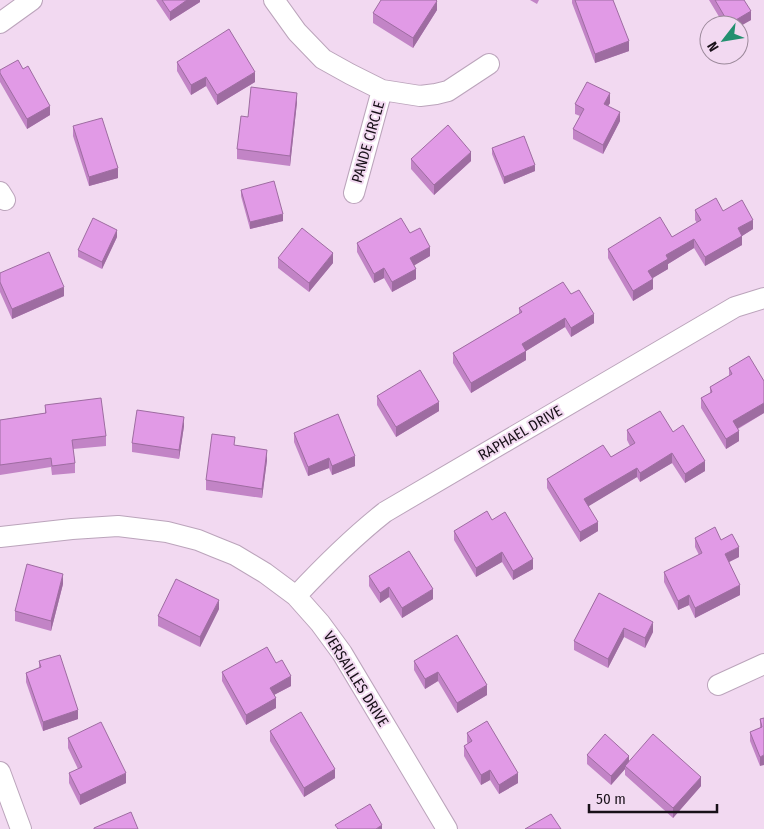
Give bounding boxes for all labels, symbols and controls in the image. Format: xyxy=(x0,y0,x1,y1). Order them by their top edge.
north arrow xyxy=(699,15,749,65)
text: N xyxy=(704,38,723,54)
street label: PANDE CIRCLE xyxy=(348,99,388,185)
street label: RAPHAEL DRIVE xyxy=(475,402,565,464)
street label: VERSAILLES DRIVE xyxy=(320,628,392,730)
scale bar xyxy=(589,782,716,814)
text: 50 m xyxy=(596,790,626,808)

